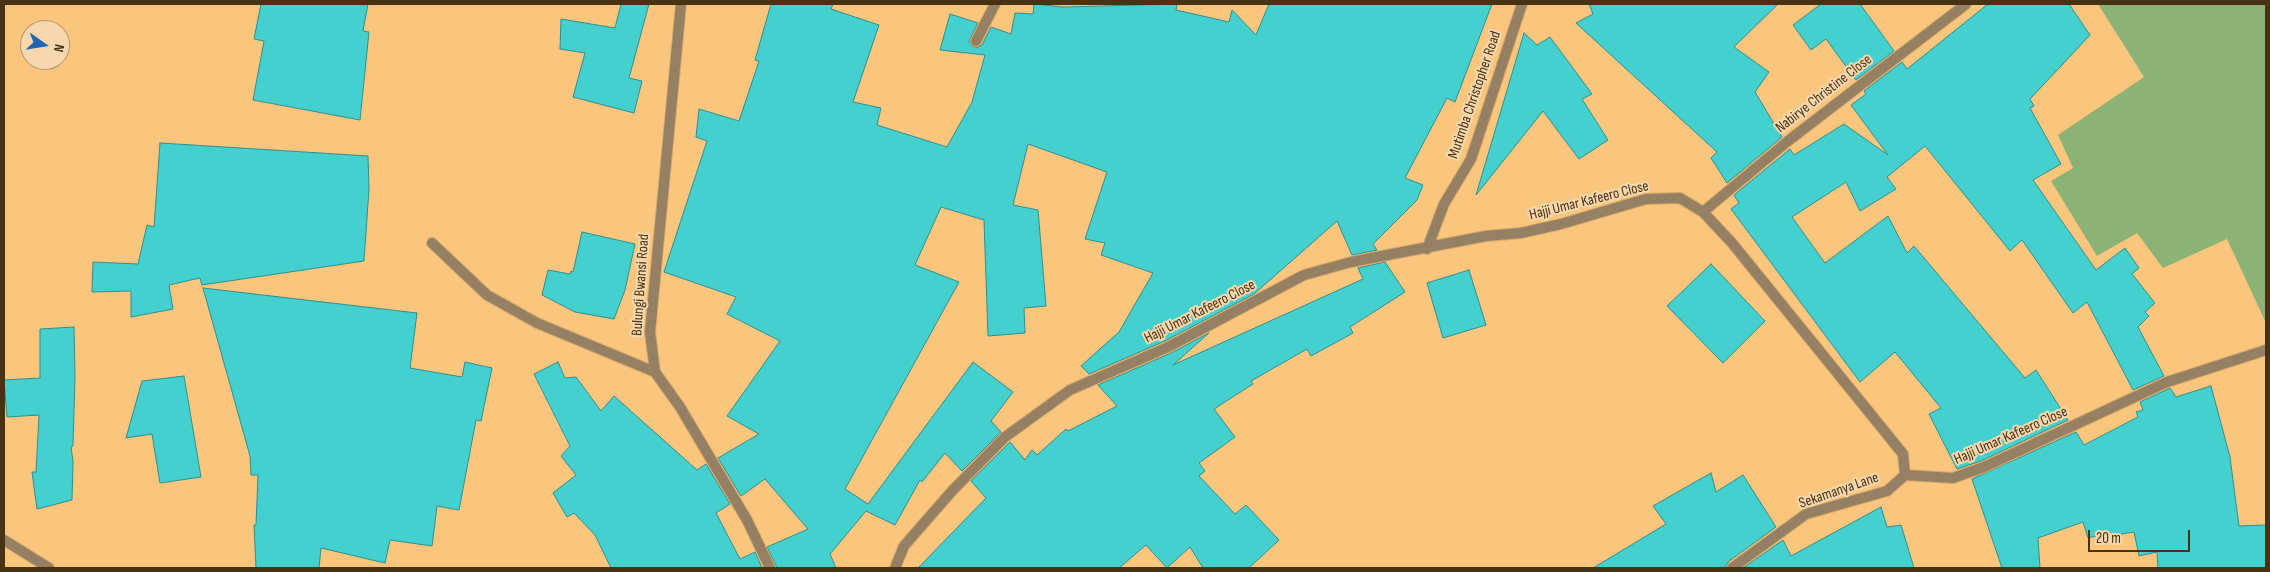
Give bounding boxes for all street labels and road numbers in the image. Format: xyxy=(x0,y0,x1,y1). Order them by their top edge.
street label: Mutimba Christopher Road xyxy=(1445,29,1505,161)
street label: Nabirye Christine Close xyxy=(1772,51,1876,137)
street label: Hajji Umar Kafeero Close xyxy=(1527,177,1651,225)
street label: Bulungi Bwansi Road xyxy=(628,233,654,337)
street label: Hajji Umar Kafeero Close xyxy=(1141,276,1259,348)
street label: Hajji Umar Kafeero Close xyxy=(1951,403,2071,469)
street label: Sekamanya Lane xyxy=(1797,469,1881,513)

